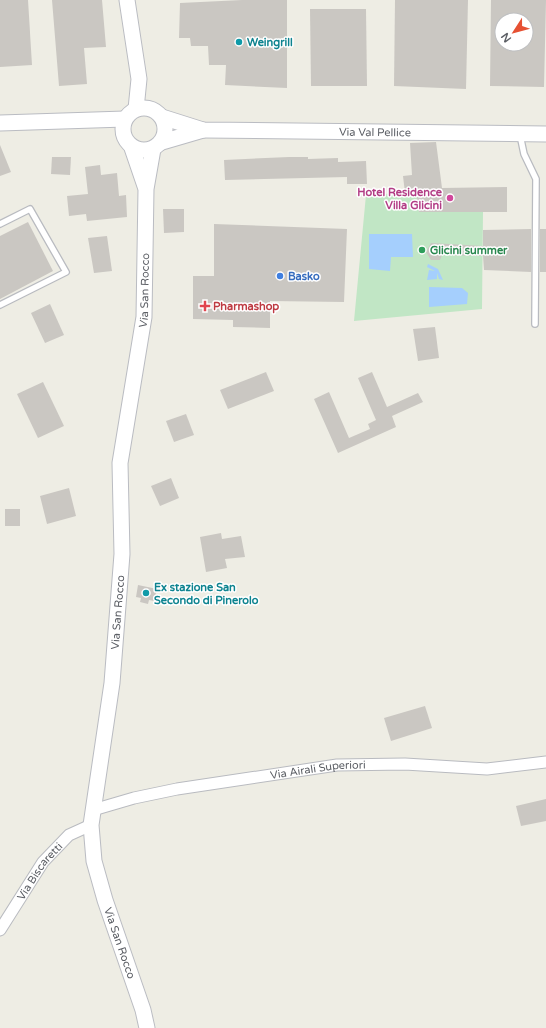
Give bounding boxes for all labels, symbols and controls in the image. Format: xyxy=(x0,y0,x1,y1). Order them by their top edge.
north arrow xyxy=(494,12,534,52)
text: N xyxy=(498,30,514,45)
place label: Weingrill xyxy=(247,36,293,50)
marker: Weingrill xyxy=(234,37,244,47)
street label: Via Val Pellice xyxy=(339,126,411,139)
place label: Hotel Residence Villa Glicini xyxy=(357,186,443,212)
marker: Hotel Residence Villa Glicini xyxy=(445,193,455,203)
place label: Glicini summer xyxy=(430,244,508,257)
marker: Glicini summer xyxy=(417,245,427,255)
street label: Via San Rocco xyxy=(136,253,152,329)
place label: Basko xyxy=(288,270,320,283)
marker: Basko xyxy=(275,271,285,281)
place label: Pharmashop xyxy=(213,300,279,314)
marker: Pharmashop xyxy=(200,301,210,311)
street label: Via San Rocco xyxy=(109,574,127,650)
place label: Ex stazione San Secondo di Pinerolo xyxy=(154,581,259,607)
marker: Ex stazione San Secondo di Pinerolo xyxy=(141,588,151,598)
street label: Via Airali Superiori xyxy=(269,759,366,782)
street label: Via Biscaretti xyxy=(15,840,65,903)
street label: Via San Rocco xyxy=(101,906,138,981)

